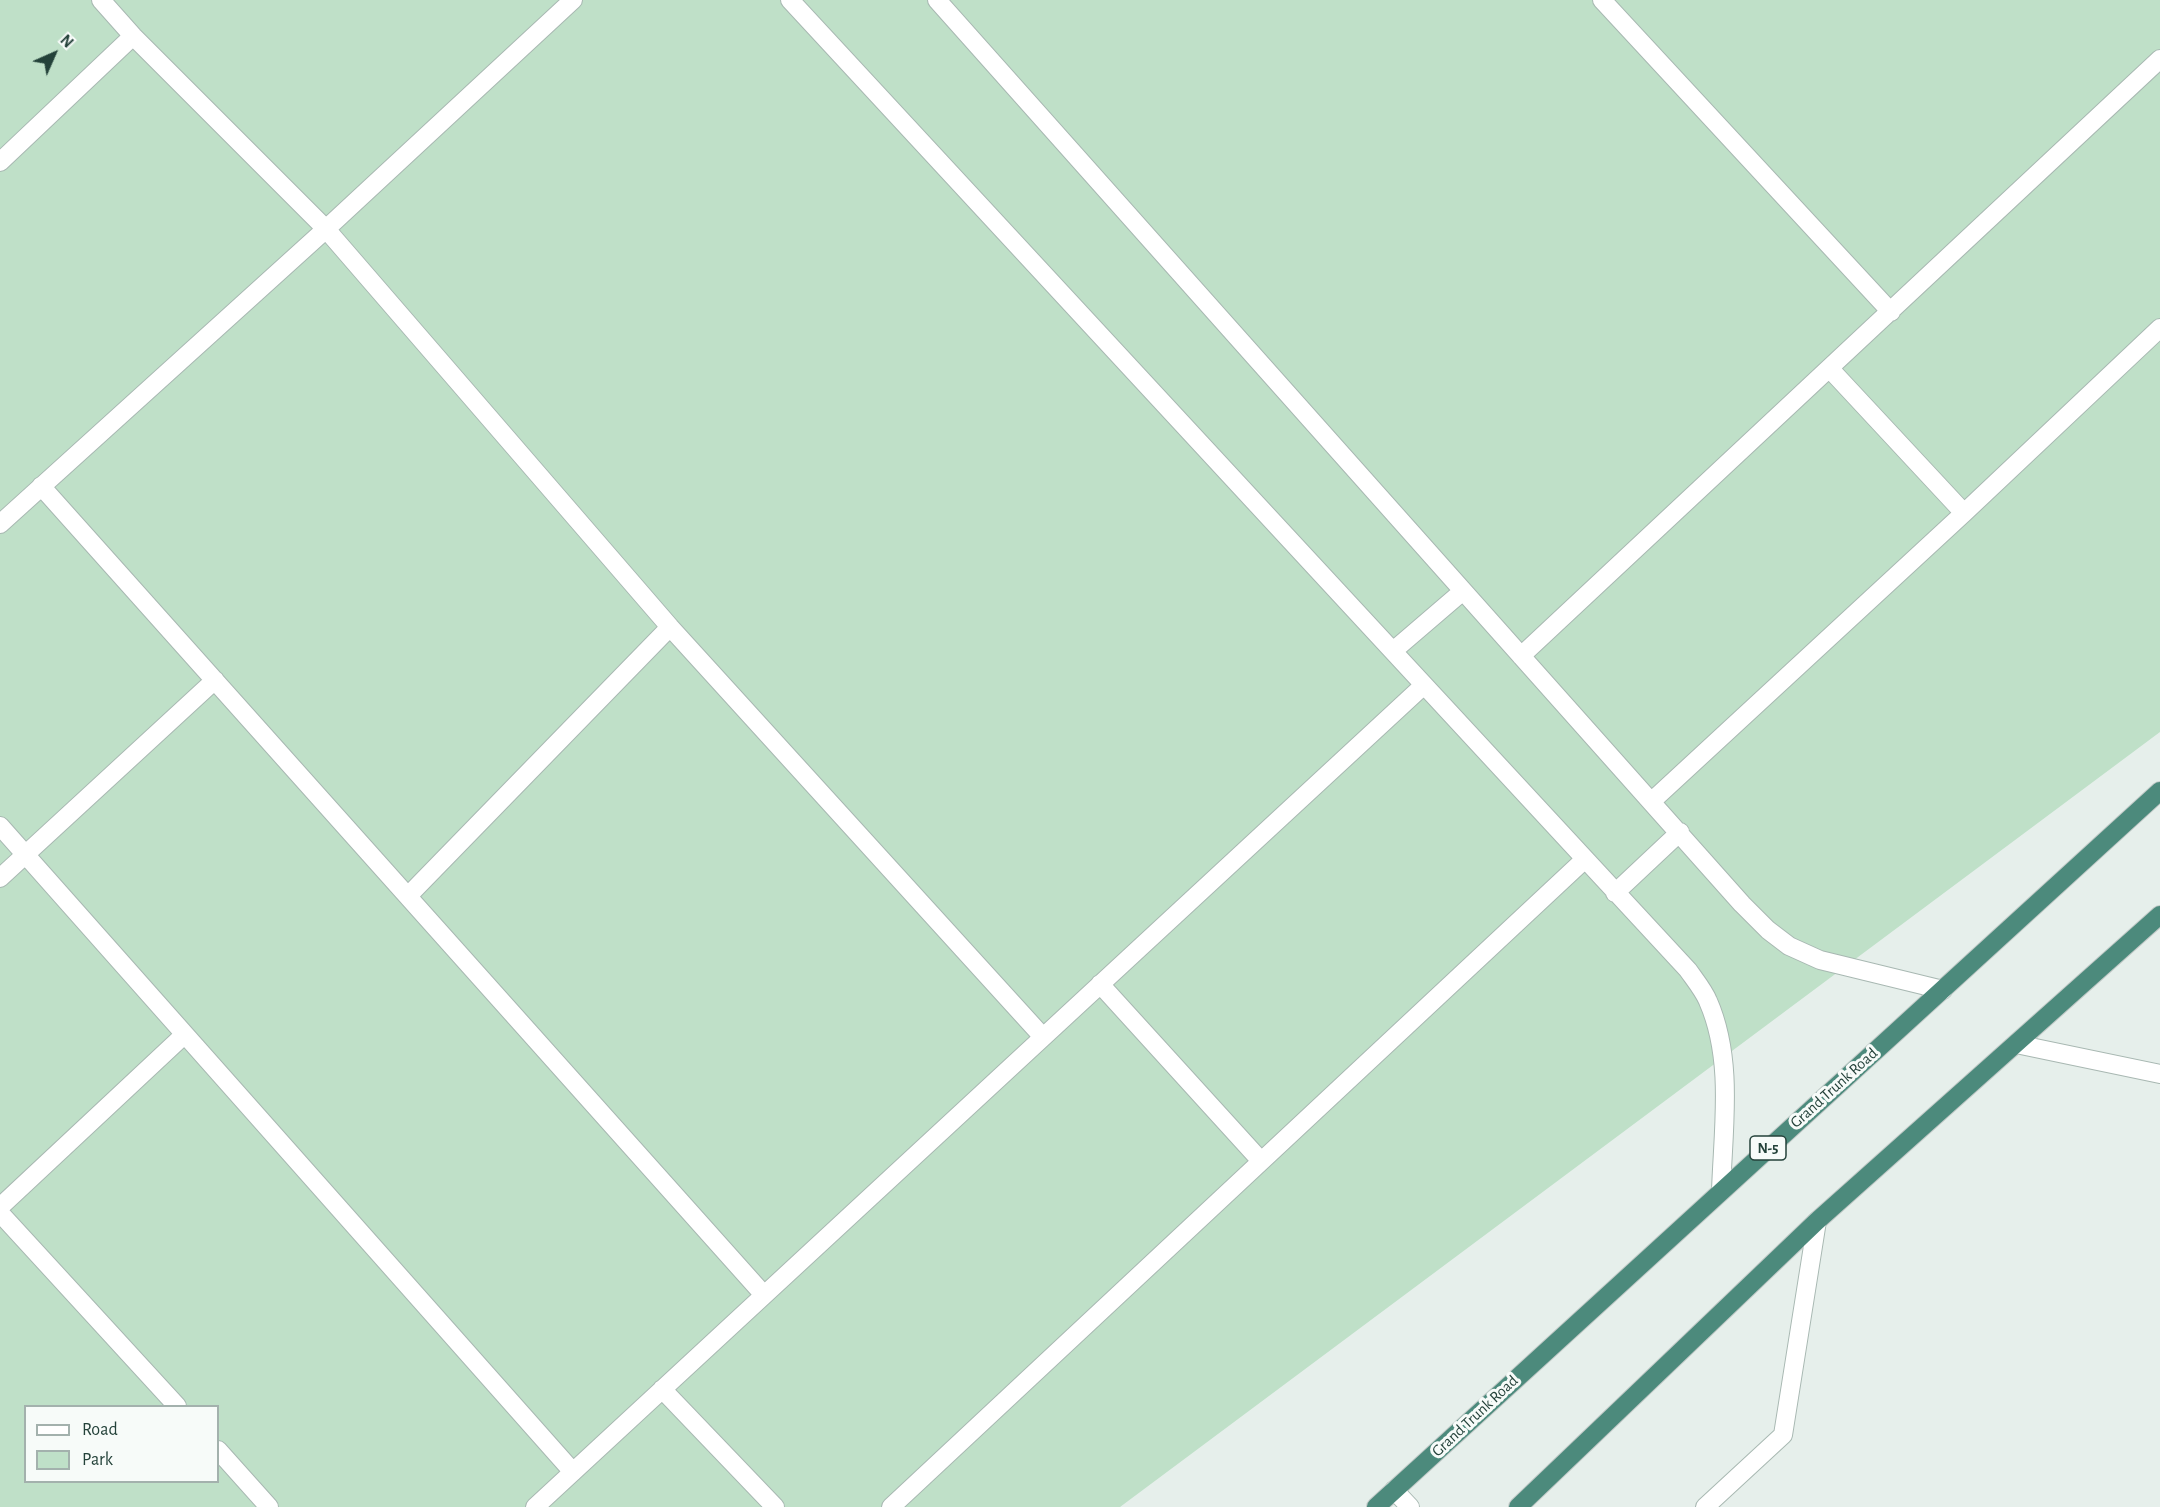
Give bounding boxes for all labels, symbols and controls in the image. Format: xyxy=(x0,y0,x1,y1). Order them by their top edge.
north arrow xyxy=(24,24,84,84)
text: N xyxy=(57,32,76,51)
street label: Grand Trunk Road xyxy=(1786,1044,1882,1132)
road number: N-5 xyxy=(1750,1136,1786,1160)
street label: Grand Trunk Road xyxy=(1428,1371,1522,1461)
legend xyxy=(24,1405,219,1483)
text: Road xyxy=(82,1421,118,1439)
text: Park xyxy=(82,1451,113,1469)

